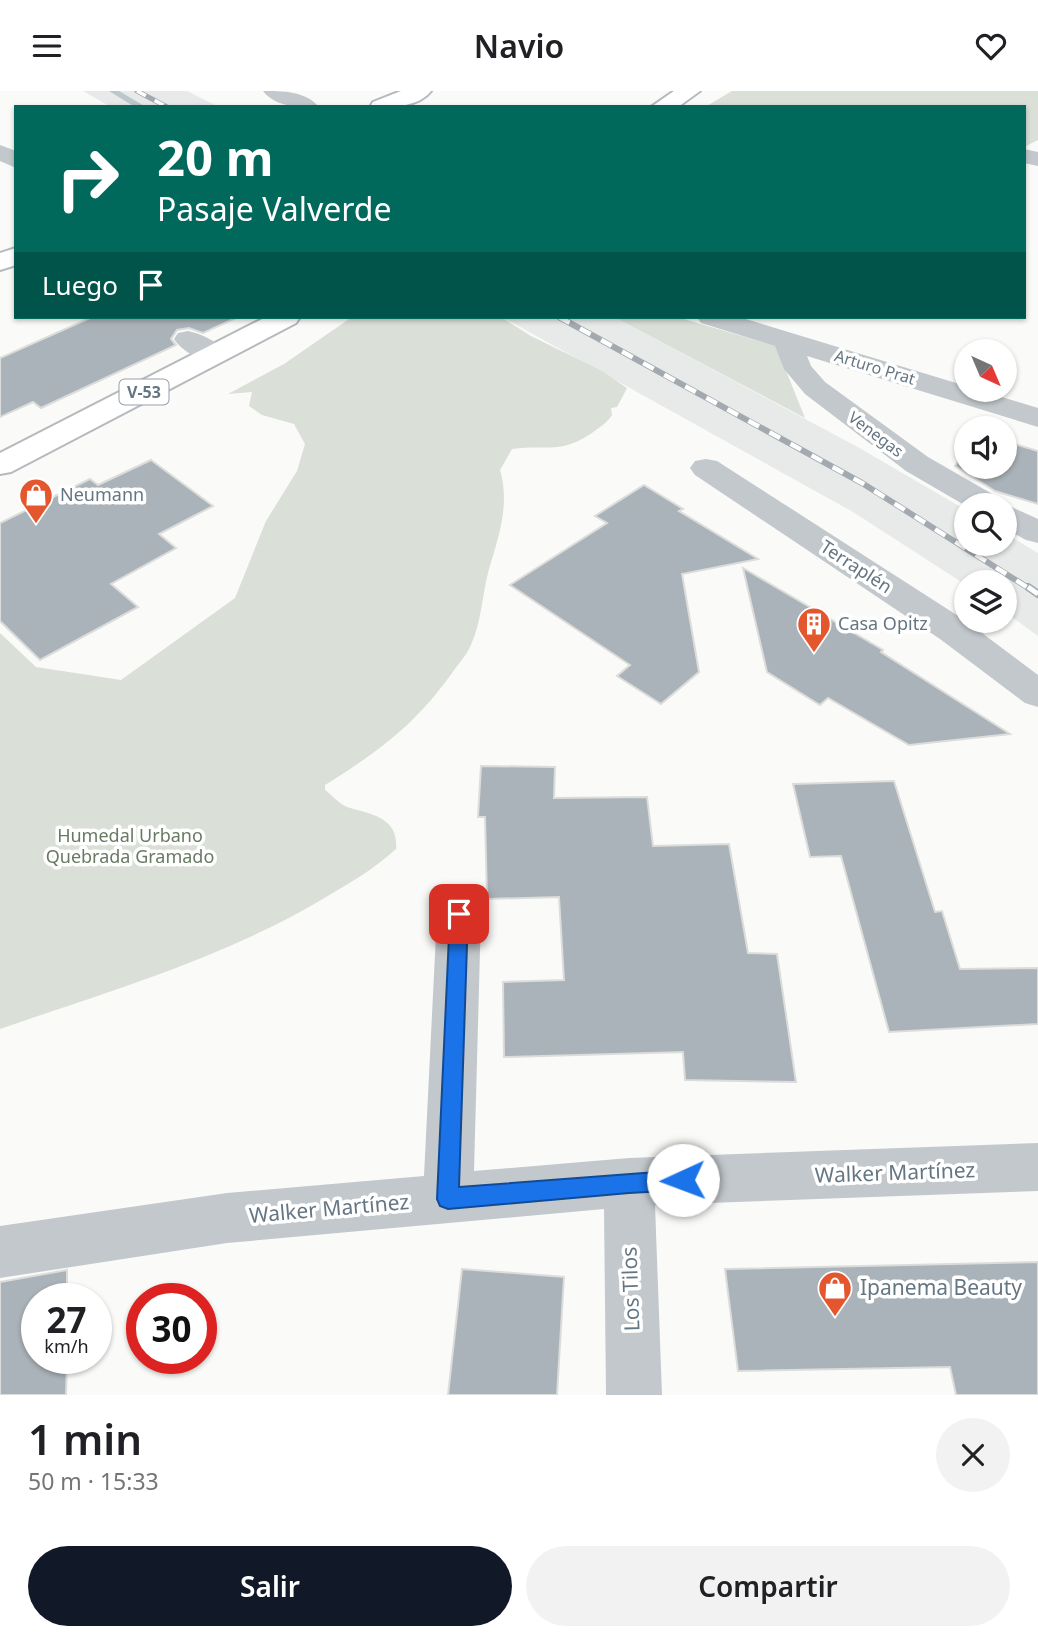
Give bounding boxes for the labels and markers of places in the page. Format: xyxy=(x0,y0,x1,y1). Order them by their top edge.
shop icon: Neumann xyxy=(17,476,55,525)
place label: Neumann xyxy=(60,482,144,506)
building icon: Casa Opitz xyxy=(795,605,833,654)
place label: Casa Opitz xyxy=(838,611,928,635)
pin xyxy=(429,884,489,944)
shop icon: Ipanema Beauty xyxy=(816,1269,854,1318)
place label: Ipanema Beauty xyxy=(860,1273,1022,1301)

